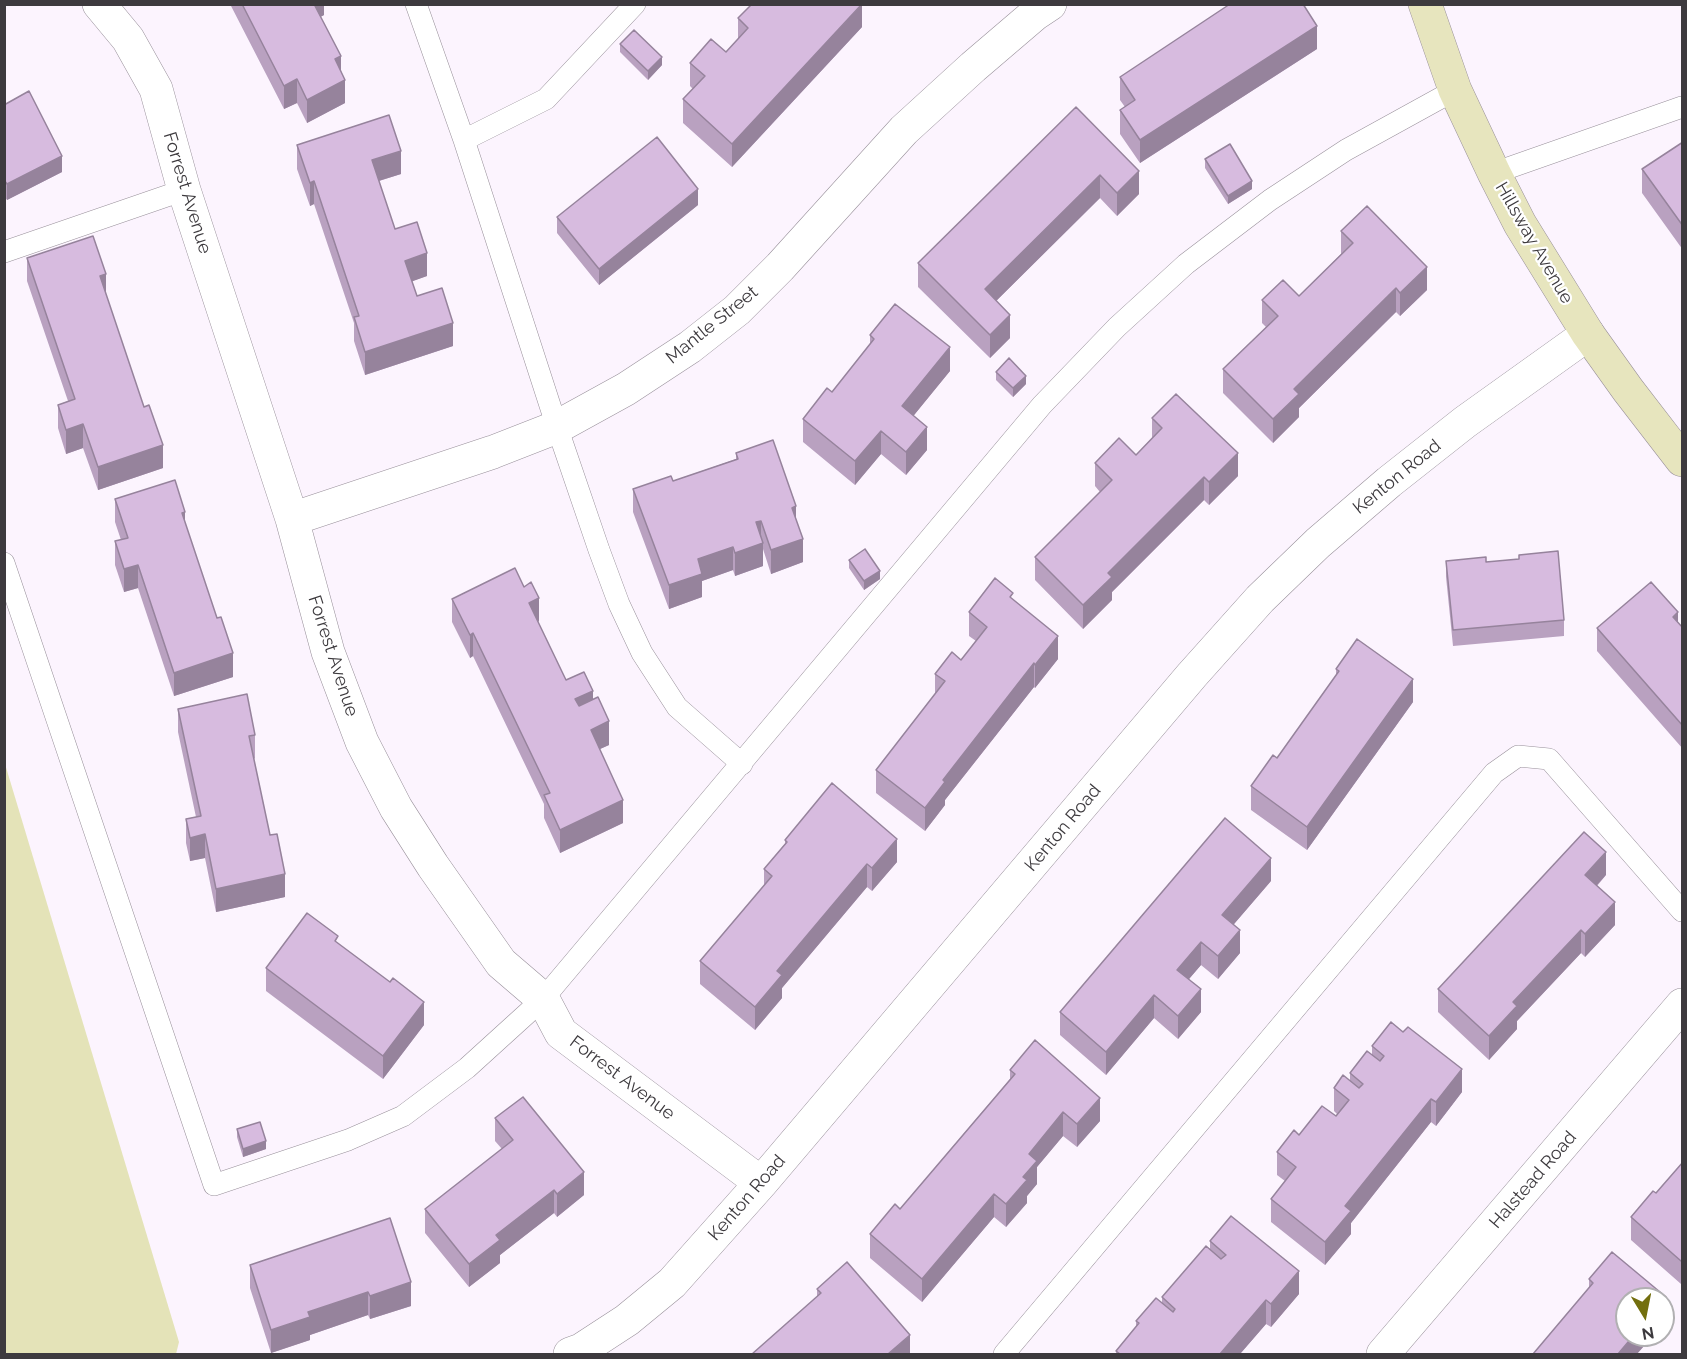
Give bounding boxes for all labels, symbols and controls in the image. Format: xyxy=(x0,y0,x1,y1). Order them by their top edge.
street label: Forrest Avenue xyxy=(158,130,216,256)
street label: Hillsway Avenue xyxy=(1490,178,1578,308)
street label: Mantle Street xyxy=(662,281,762,369)
street label: Kenton Road xyxy=(1349,435,1445,519)
street label: Forrest Avenue xyxy=(303,593,363,719)
street label: Kenton Road xyxy=(1020,780,1106,876)
street label: Forrest Avenue xyxy=(565,1031,679,1125)
street label: Halstead Road xyxy=(1485,1127,1581,1233)
street label: Kenton Road xyxy=(704,1151,790,1245)
north arrow xyxy=(1615,1287,1675,1347)
text: N xyxy=(1640,1323,1656,1344)

